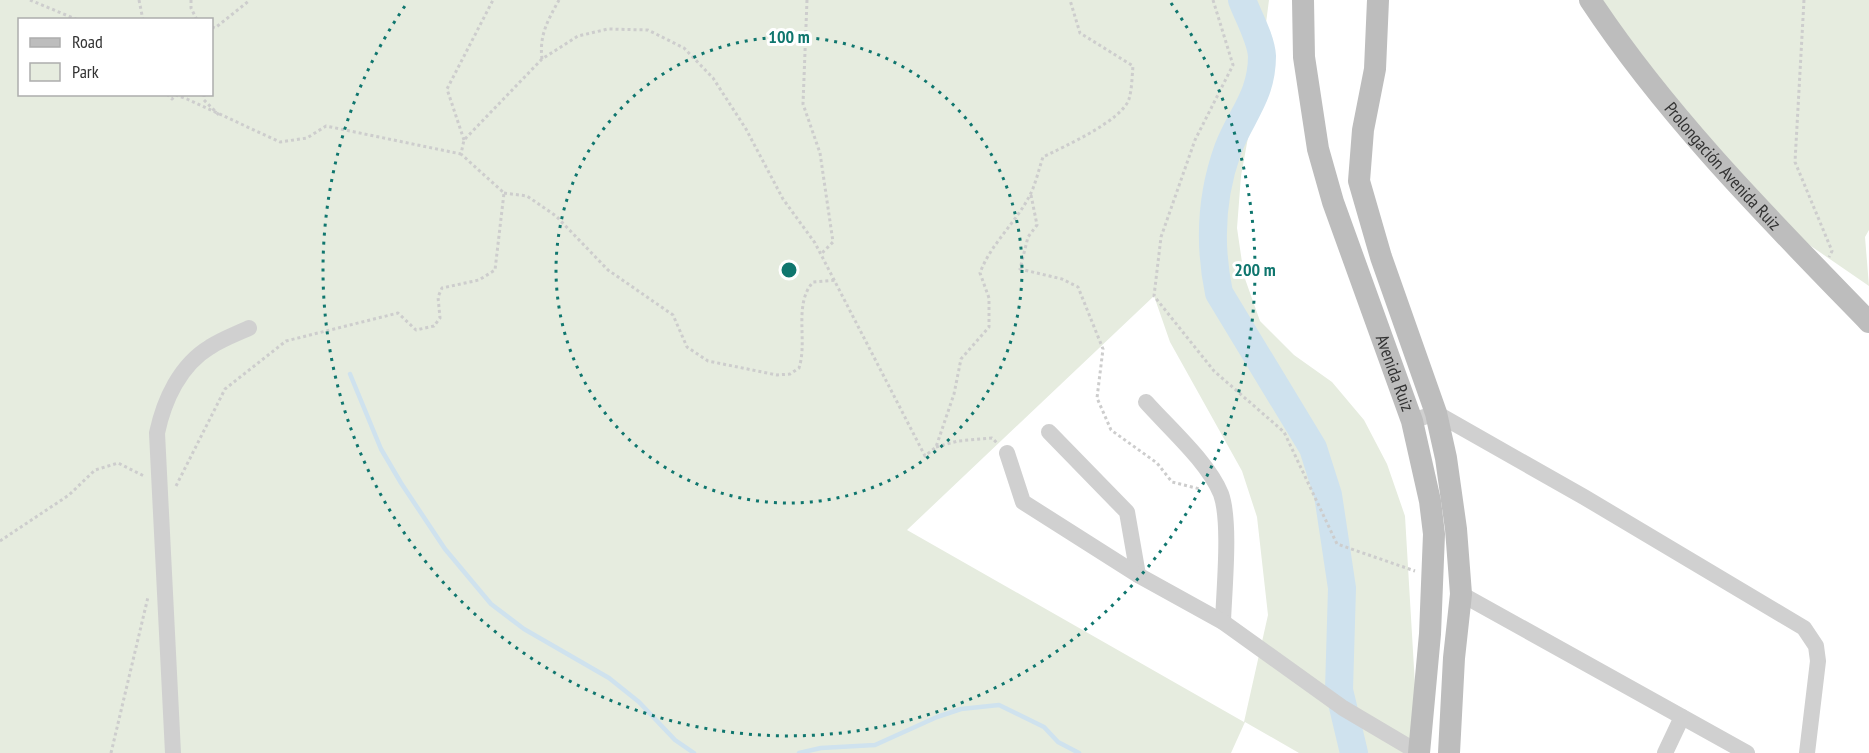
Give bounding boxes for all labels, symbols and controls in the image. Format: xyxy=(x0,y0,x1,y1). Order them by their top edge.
legend xyxy=(18,18,213,96)
text: 100 m xyxy=(768,25,810,48)
text: Road xyxy=(72,30,103,53)
text: Park xyxy=(72,60,99,83)
street label: Prolongación Avenida Ruiz xyxy=(1660,97,1786,235)
text: 200 m xyxy=(1234,258,1276,281)
centre of rings xyxy=(779,260,799,280)
street label: Avenida Ruiz xyxy=(1371,331,1420,414)

